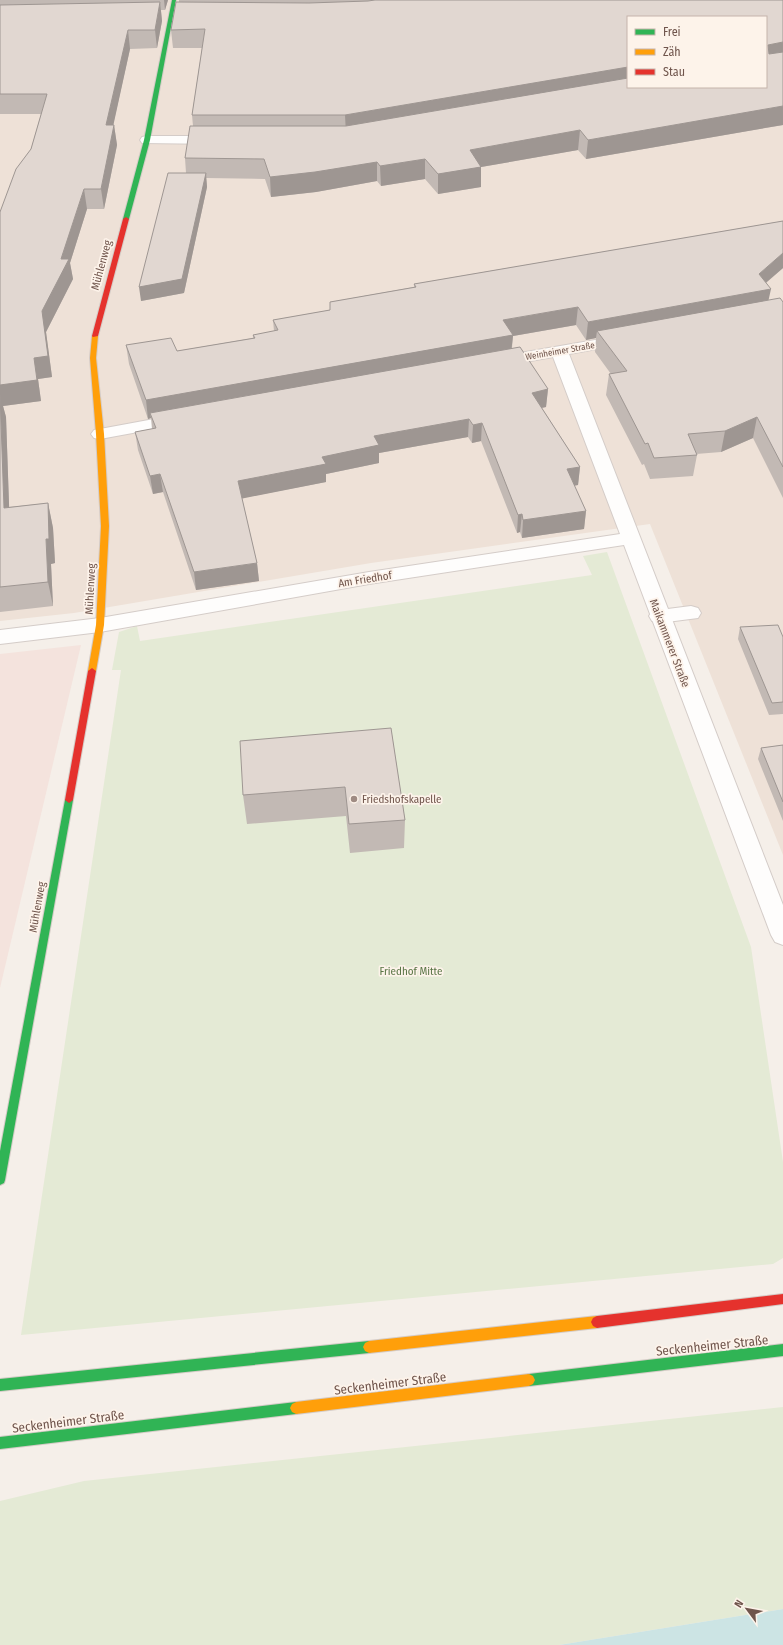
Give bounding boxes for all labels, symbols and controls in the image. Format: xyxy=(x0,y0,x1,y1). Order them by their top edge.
legend xyxy=(627,16,767,88)
text: Frei xyxy=(663,25,681,39)
text: Zäh xyxy=(663,45,681,59)
text: Stau xyxy=(663,65,685,79)
street label: Mühlenweg xyxy=(89,238,115,292)
street label: Weinheimer Straße xyxy=(525,340,596,362)
street label: Mühlenweg xyxy=(83,562,98,615)
street label: Am Friedhof xyxy=(337,569,393,590)
street label: Maikammerer Straße xyxy=(647,597,692,689)
place label: Friedshofskapelle xyxy=(362,793,442,806)
marker: Friedshofskapelle xyxy=(349,794,359,804)
street label: Mühlenweg xyxy=(27,880,48,933)
park label: Friedhof Mitte xyxy=(380,965,442,978)
street label: Seckenheimer Straße xyxy=(655,1332,769,1359)
street label: Seckenheimer Straße xyxy=(333,1369,447,1398)
street label: Seckenheimer Straße xyxy=(11,1407,125,1436)
north arrow xyxy=(727,1589,767,1629)
text: N xyxy=(732,1598,746,1610)

